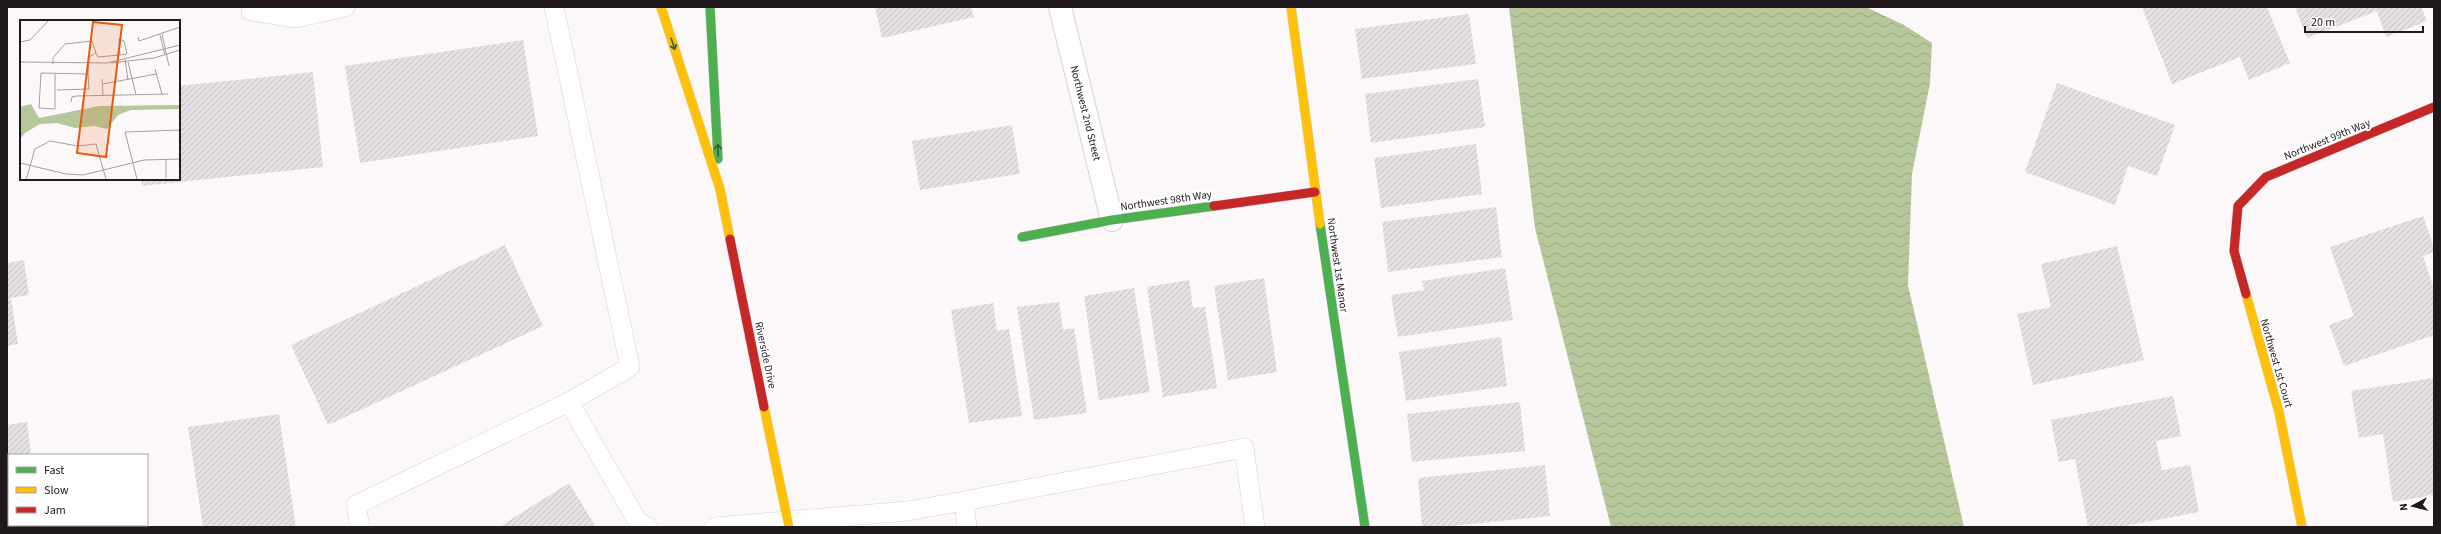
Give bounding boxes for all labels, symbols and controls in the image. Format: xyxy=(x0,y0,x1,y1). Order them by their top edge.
scale bar xyxy=(2305,8,2423,34)
text: 20 m xyxy=(2311,14,2335,31)
inset map xyxy=(20,20,180,180)
one-way arrow xyxy=(670,37,677,50)
street label: Northwest 2nd Street xyxy=(1066,64,1105,163)
street label: Northwest 99th Way xyxy=(2282,115,2373,164)
one-way arrow xyxy=(714,144,721,157)
street label: Northwest 98th Way xyxy=(1119,187,1213,214)
street label: Northwest 1st Manor xyxy=(1323,217,1352,313)
street label: Northwest 1st Court xyxy=(2257,317,2296,410)
street label: Riverside Drive xyxy=(751,320,780,391)
legend xyxy=(8,454,148,526)
text: Fast xyxy=(44,462,64,479)
text: Slow xyxy=(44,482,69,499)
north arrow xyxy=(2393,486,2433,526)
text: Jam xyxy=(44,502,66,519)
text: N xyxy=(2396,503,2411,512)

